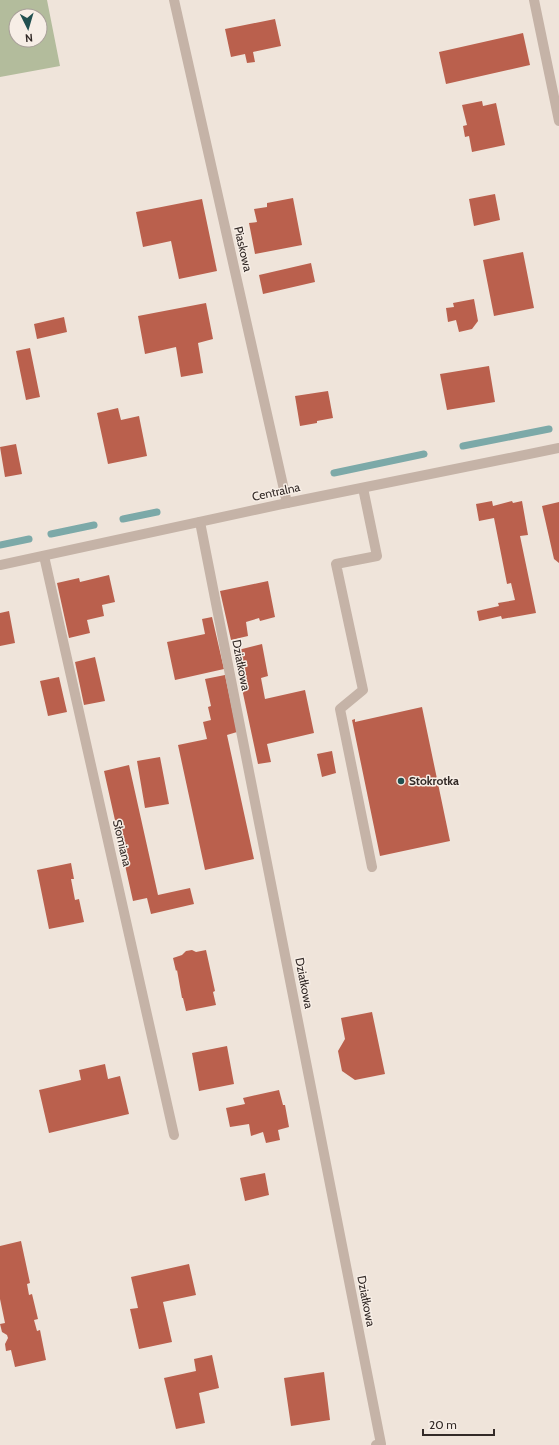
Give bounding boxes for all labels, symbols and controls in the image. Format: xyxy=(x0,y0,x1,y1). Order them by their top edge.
north arrow xyxy=(8,8,48,48)
text: N xyxy=(24,31,33,45)
street label: Piaskowa xyxy=(231,225,256,273)
street label: Centralna xyxy=(250,479,302,504)
street label: Działkowa xyxy=(229,638,254,692)
place label: Stokrotka xyxy=(409,773,459,788)
marker: Stokrotka xyxy=(396,776,406,786)
street label: Słomiana xyxy=(110,818,135,868)
street label: Działkowa xyxy=(292,956,317,1010)
street label: Działkowa xyxy=(354,1274,379,1328)
scale bar xyxy=(423,1411,494,1437)
text: 20 m xyxy=(429,1417,457,1432)

